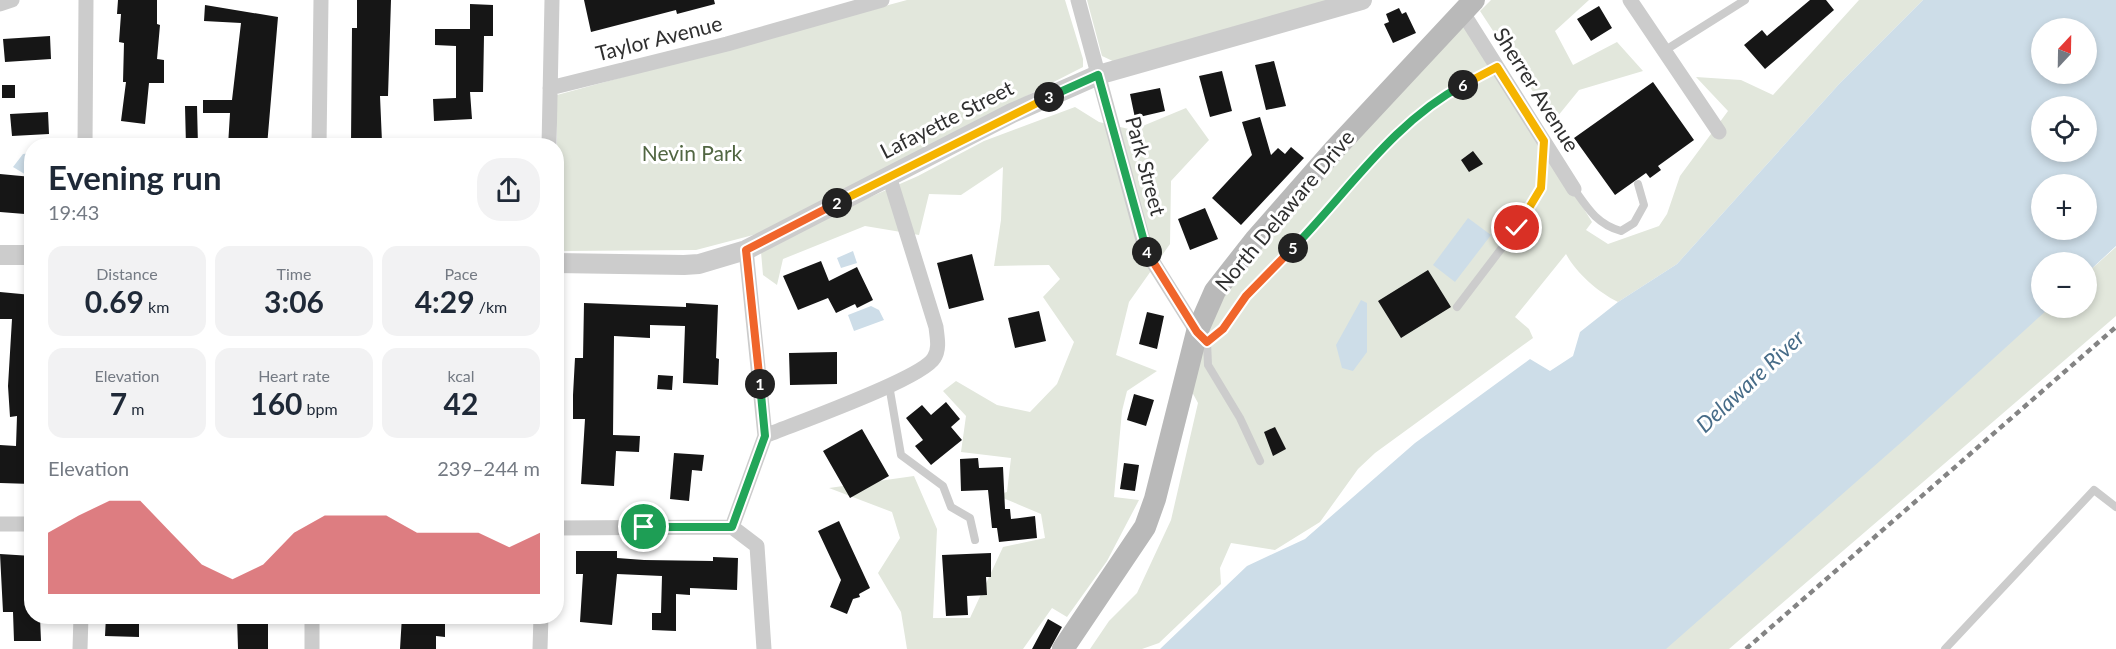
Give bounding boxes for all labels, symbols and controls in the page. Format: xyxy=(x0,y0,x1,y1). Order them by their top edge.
street label: Taylor Avenue xyxy=(593,10,724,65)
north arrow xyxy=(2031,18,2097,84)
map controls xyxy=(2031,18,2097,318)
street label: Sherrer Avenue xyxy=(1489,23,1585,156)
pin: 6 xyxy=(1448,70,1478,100)
street label: Lafayette Street xyxy=(876,74,1018,163)
text: 6 xyxy=(1458,75,1468,94)
pin: 3 xyxy=(1034,82,1064,112)
text: 3 xyxy=(1044,87,1054,106)
button: locate xyxy=(2031,96,2097,162)
street label: Park Street xyxy=(1121,113,1172,218)
street label: North Delaware Drive xyxy=(1209,124,1359,296)
park label: Nevin Park xyxy=(642,140,743,165)
text: Evening run xyxy=(48,157,222,197)
button: share xyxy=(477,158,540,221)
button: + xyxy=(2031,174,2097,240)
pin: 2 xyxy=(822,188,852,218)
text: 2 xyxy=(832,193,842,212)
text: 19:43 xyxy=(48,200,99,224)
pin xyxy=(1491,202,1542,253)
icon: check xyxy=(1500,211,1533,244)
pin: 5 xyxy=(1278,233,1308,263)
pin: 4 xyxy=(1132,237,1162,267)
text: 5 xyxy=(1288,238,1298,257)
text: 4 xyxy=(1142,242,1152,261)
button: − xyxy=(2031,252,2097,318)
text: Distance xyxy=(96,264,158,283)
text: Time xyxy=(277,264,311,283)
text: Pace xyxy=(444,264,478,283)
text: 0.69 xyxy=(85,283,144,319)
text: 3:06 xyxy=(264,283,324,319)
text: 4:29 xyxy=(415,283,475,319)
text: km xyxy=(144,297,169,316)
text: /km xyxy=(475,297,507,316)
water label: Delaware River xyxy=(1690,323,1810,438)
text: Elevation xyxy=(95,366,160,385)
text: Heart rate xyxy=(258,366,330,385)
text: kcal xyxy=(447,366,475,385)
pin: 1 xyxy=(745,369,775,399)
text: 1 xyxy=(755,374,765,393)
text: 7 xyxy=(110,385,127,421)
text: 160 xyxy=(250,385,303,421)
text: 42 xyxy=(444,385,478,421)
text: m xyxy=(127,399,144,418)
text: bpm xyxy=(303,399,338,418)
text: Elevation xyxy=(48,456,129,480)
text: 239–244 m xyxy=(437,456,540,480)
pin xyxy=(618,501,669,552)
icon: arrive xyxy=(627,510,660,543)

